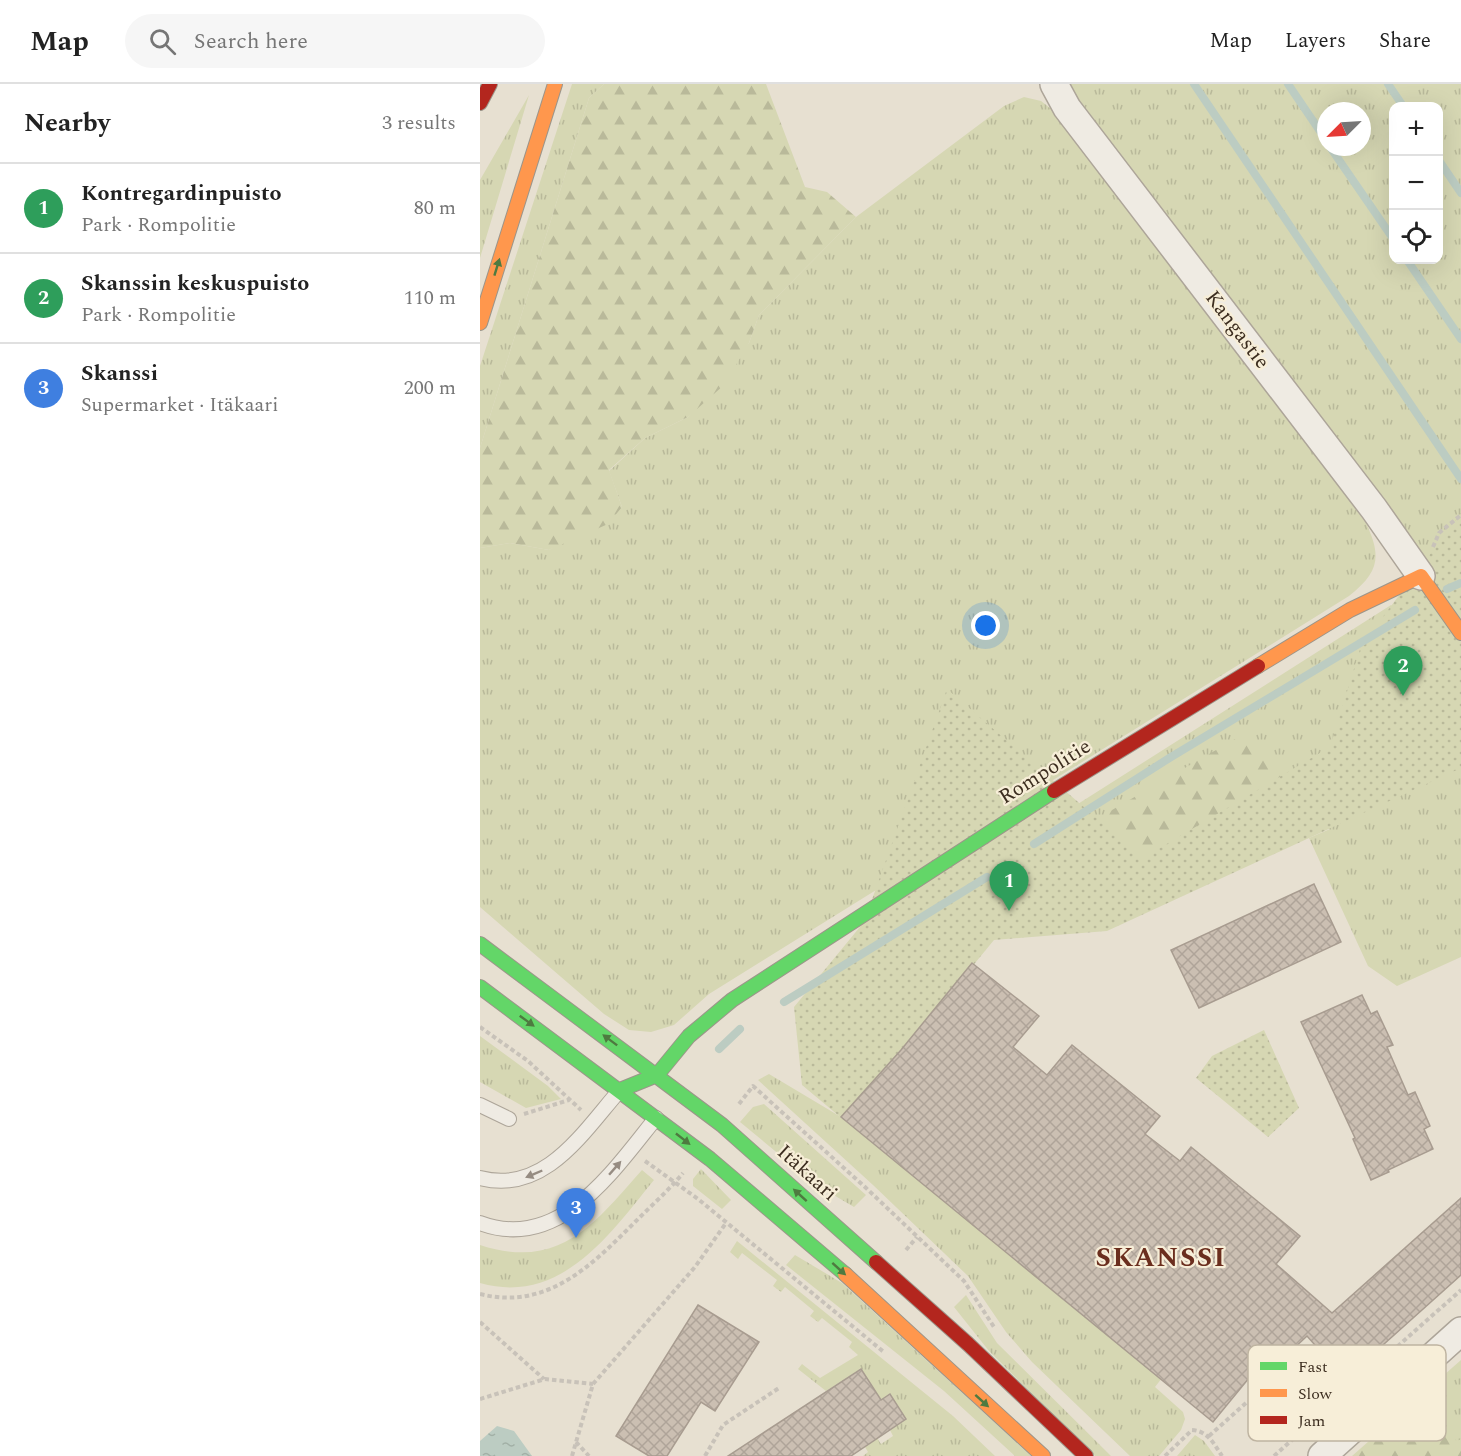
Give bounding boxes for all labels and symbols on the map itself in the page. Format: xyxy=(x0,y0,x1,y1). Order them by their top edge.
north arrow xyxy=(1317,102,1371,156)
one-way arrow xyxy=(493,258,502,276)
street label: Kangastie xyxy=(1197,284,1277,376)
your location xyxy=(971,611,1000,640)
pin: 2 xyxy=(1384,646,1422,696)
street label: Rompolitie xyxy=(993,731,1097,813)
pin: 1 xyxy=(990,862,1028,911)
one-way arrow xyxy=(519,1015,535,1027)
one-way arrow xyxy=(603,1035,618,1047)
one-way arrow xyxy=(675,1133,690,1145)
street label: Itäkaari xyxy=(769,1137,845,1209)
one-way arrow xyxy=(608,1160,621,1176)
one-way arrow xyxy=(525,1170,543,1179)
pin: 3 xyxy=(556,1188,596,1238)
one-way arrow xyxy=(793,1188,808,1202)
district label: SKANSSI xyxy=(1096,1237,1226,1279)
one-way arrow xyxy=(831,1262,846,1276)
legend xyxy=(1248,1345,1446,1441)
text: Fast xyxy=(1298,1355,1328,1379)
text: Slow xyxy=(1298,1382,1333,1406)
one-way arrow xyxy=(974,1394,989,1407)
text: Jam xyxy=(1298,1409,1326,1433)

